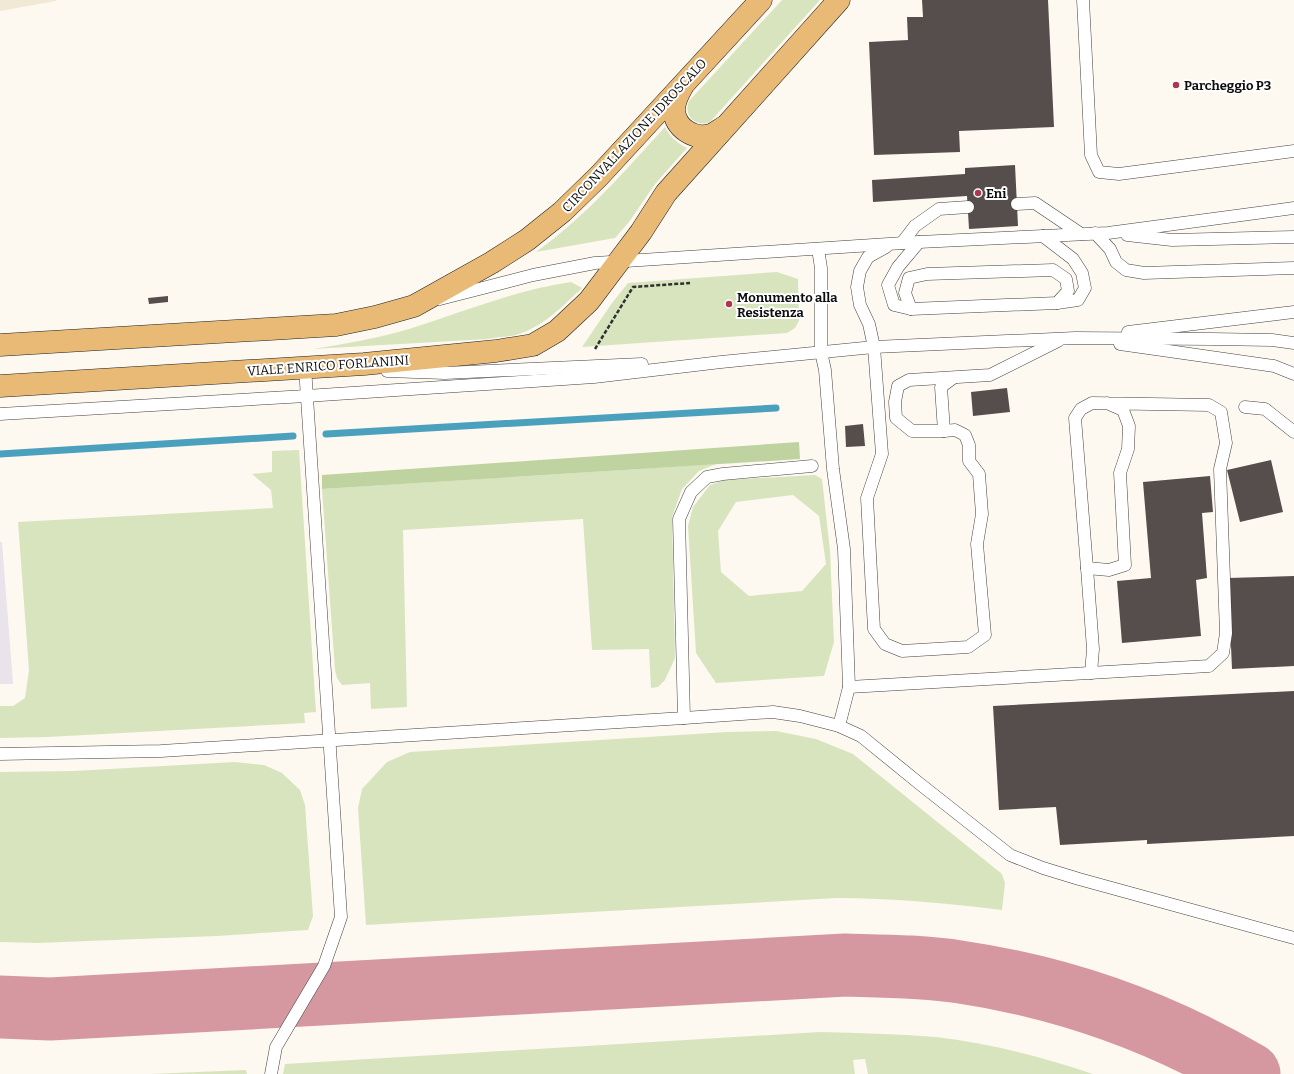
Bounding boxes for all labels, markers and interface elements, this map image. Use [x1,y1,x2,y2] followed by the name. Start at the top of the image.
[559,55,710,215] street label: CIRCONVALLAZIONE IDROSCALO
[1184,78,1271,93] place label: Parcheggio P3
[1171,80,1181,90] marker: Parcheggio P3
[986,186,1006,201] place label: Eni
[973,188,983,198] marker: Eni
[737,290,838,320] place label: Monumento alla Resistenza
[724,299,734,309] marker: Monumento alla Resistenza
[247,352,409,379] street label: VIALE ENRICO FORLANINI

